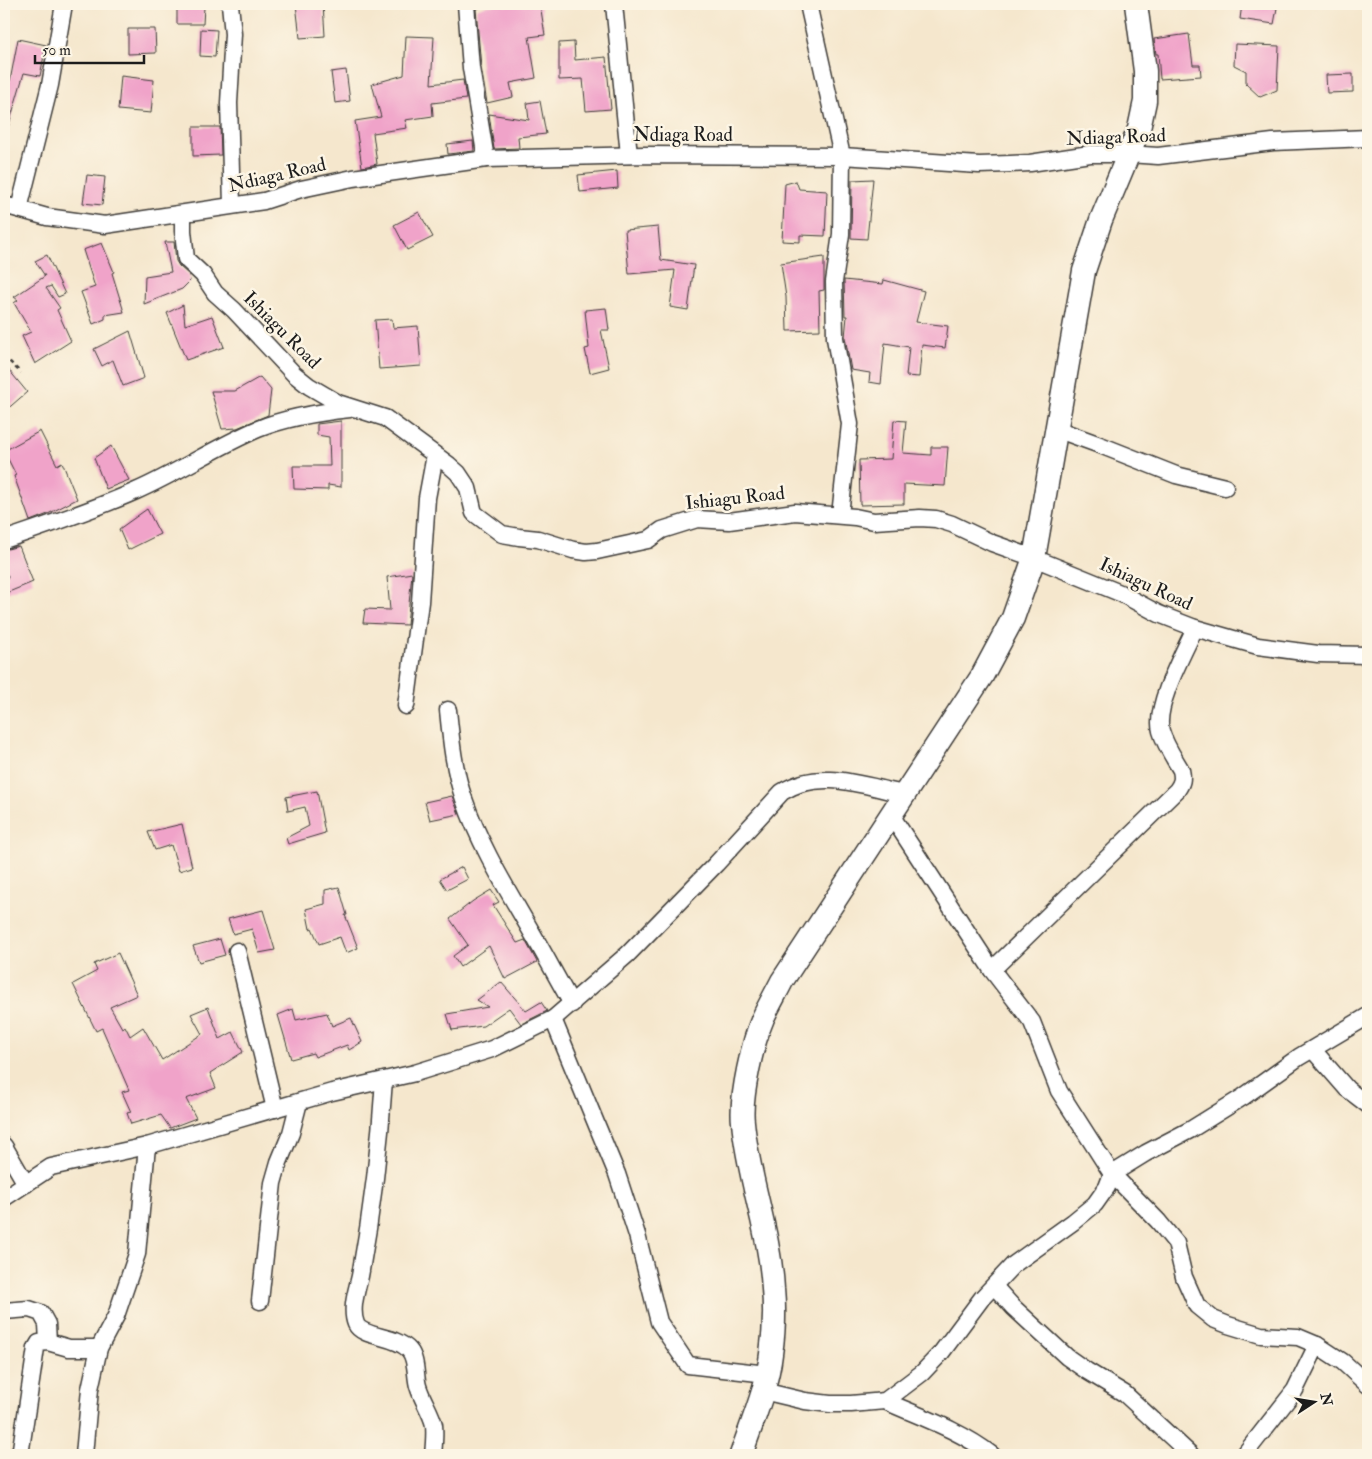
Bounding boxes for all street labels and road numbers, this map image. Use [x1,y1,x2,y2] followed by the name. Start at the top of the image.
[633,123,733,147] street label: Ndiaga Road
[1066,123,1167,151] street label: Ndiaga Road
[226,152,329,198] street label: Ndiaga Road
[238,286,326,374] street label: Ishiagu Road
[684,481,787,515] street label: Ishiagu Road
[1096,552,1197,616] street label: Ishiagu Road

